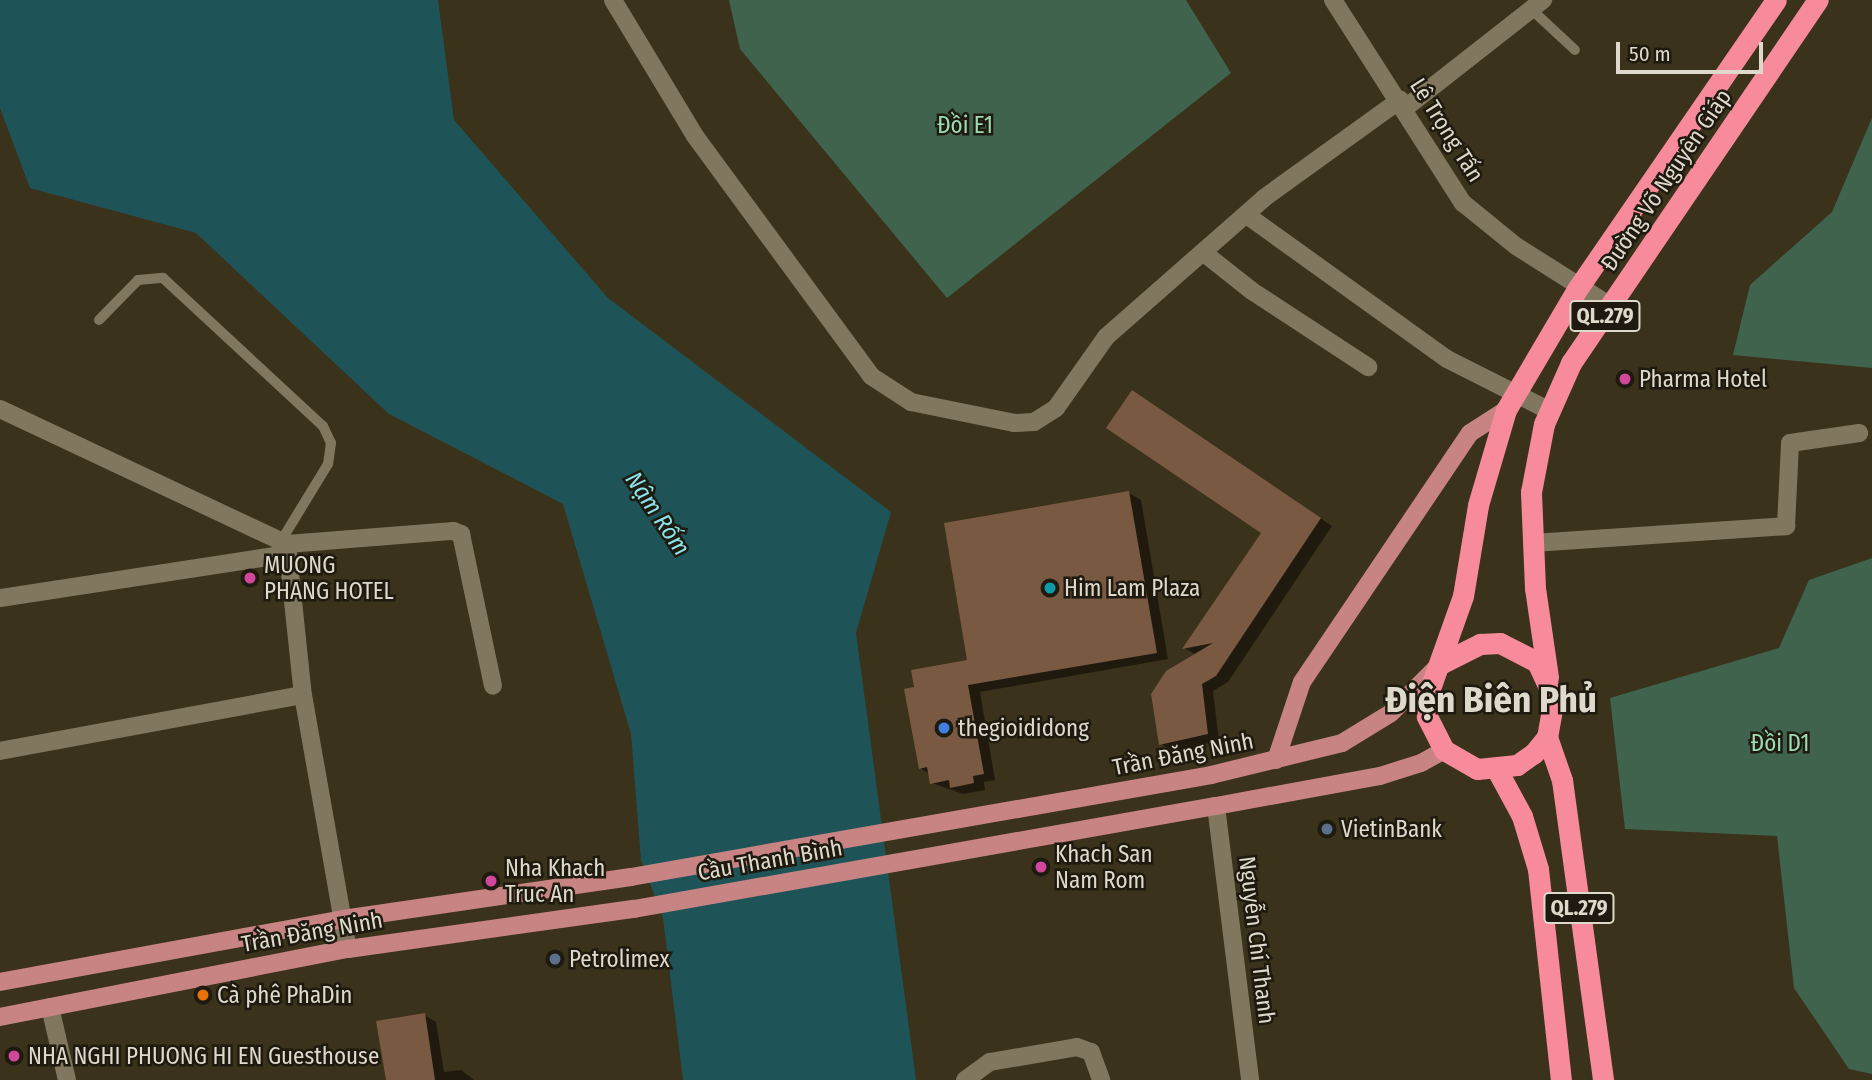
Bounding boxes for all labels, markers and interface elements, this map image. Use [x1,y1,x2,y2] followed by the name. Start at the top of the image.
[1620,28,1767,72] scale bar
[1629,41,1671,67] text: 50 m
[1404,73,1490,187] street label: Lê Trọng Tấn
[1595,84,1737,276] street label: Đường Võ Nguyên Giáp
[937,111,993,139] park label: Đồi E1
[1568,298,1642,334] road number: QL.279
[1639,365,1767,393] place label: Pharma Hotel
[1617,371,1633,387] marker: Pharma Hotel
[619,467,695,561] water label: Nậm Rốm
[264,551,394,605] place label: MUONG PHANG HOTEL
[242,570,258,586] marker: MUONG PHANG HOTEL
[1064,574,1200,602] place label: Him Lam Plaza
[1042,580,1058,596] marker: Him Lam Plaza
[1385,678,1597,722] district label: Điện Biên Phủ
[958,714,1089,742] place label: thegioididong
[936,720,952,736] marker: thegioididong
[1110,727,1256,781] street label: Trần Đăng Ninh
[1751,729,1809,757] park label: Đồi D1
[1341,815,1442,843] place label: VietinBank
[1319,821,1335,837] marker: VietinBank
[695,834,845,886] street label: Cầu Thanh Bình
[1055,840,1153,894] place label: Khach San Nam Rom
[505,854,605,908] place label: Nha Khach Truc An
[1233,855,1281,1025] street label: Nguyễn Chí Thanh
[1033,859,1049,875] marker: Khach San Nam Rom
[483,873,499,889] marker: Nha Khach Truc An
[1542,890,1616,926] road number: QL.279
[239,906,385,958] street label: Trần Đăng Ninh
[569,945,669,973] place label: Petrolimex
[547,951,563,967] marker: Petrolimex
[217,981,352,1009] place label: Cà phê PhaDin
[195,987,211,1003] marker: Cà phê PhaDin
[28,1042,379,1070] place label: NHA NGHI PHUONG HI EN Guesthouse
[6,1048,22,1064] marker: NHA NGHI PHUONG HI EN Guesthouse

